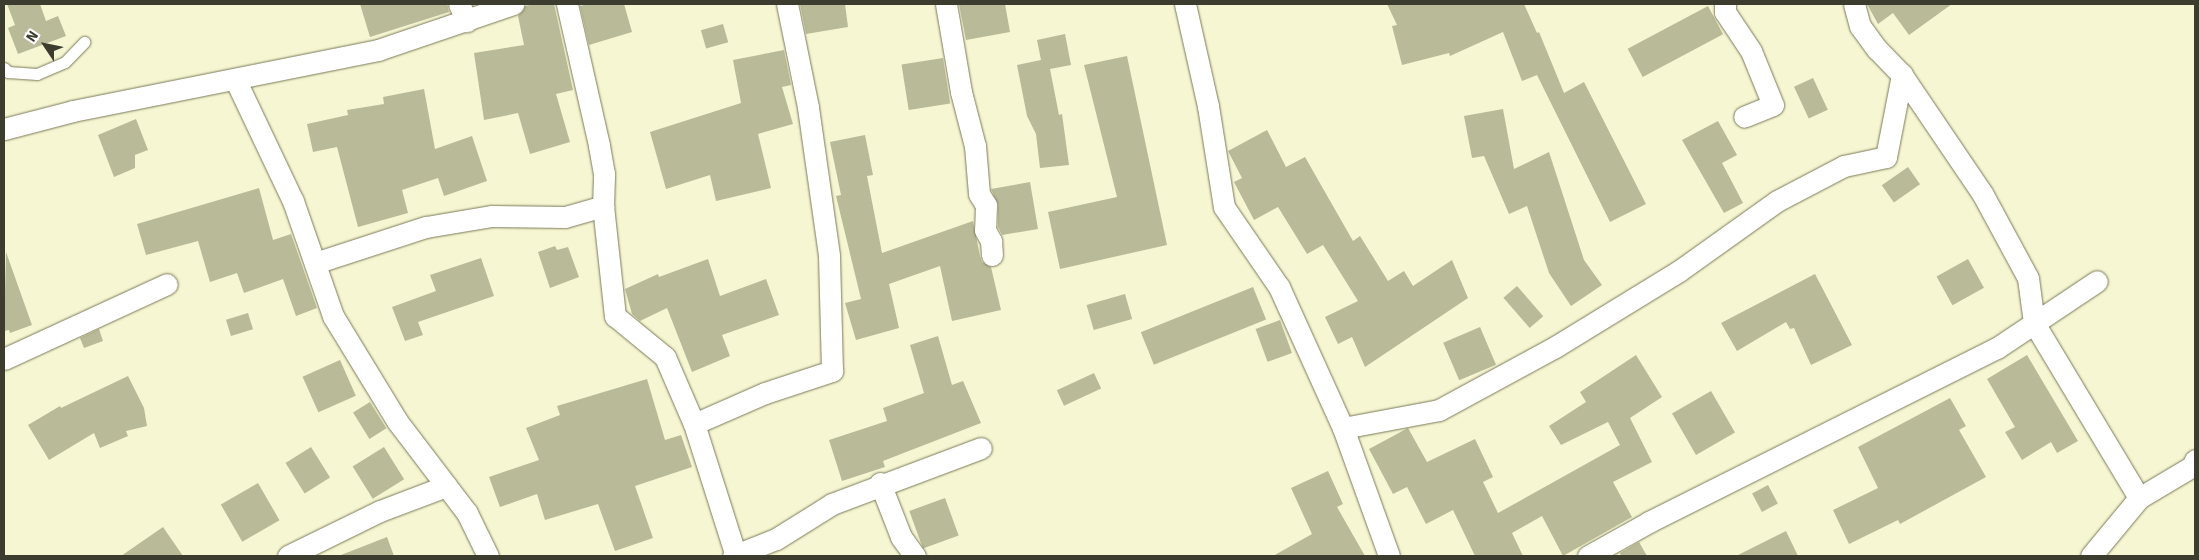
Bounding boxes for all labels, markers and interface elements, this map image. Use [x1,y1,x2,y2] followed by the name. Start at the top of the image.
[20,20,70,70] north arrow
[22,28,42,45] text: N

